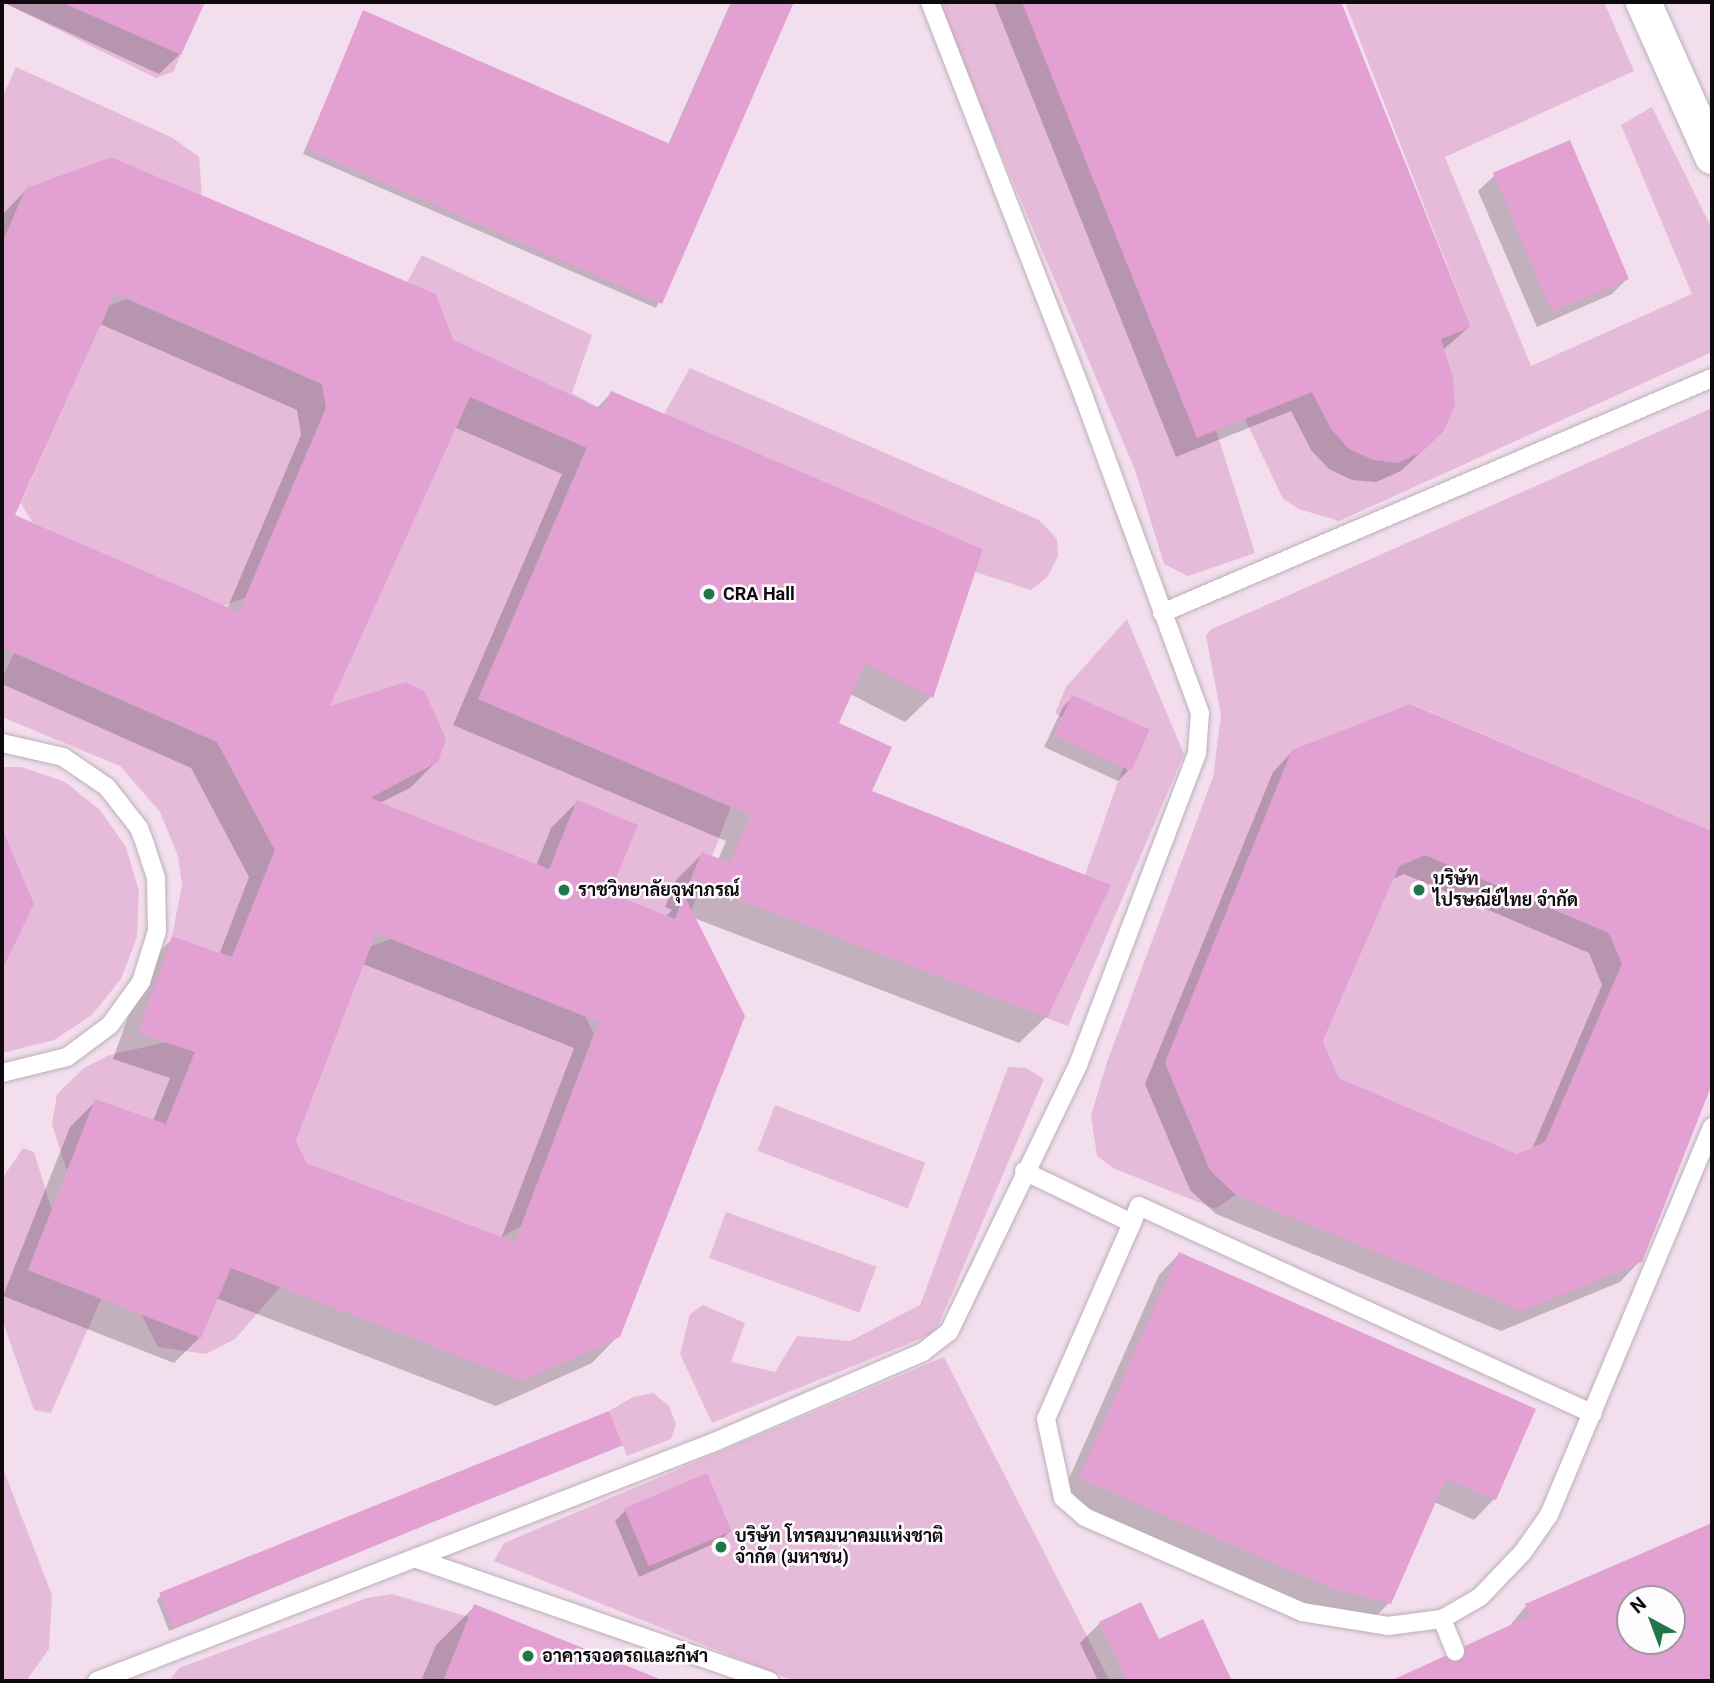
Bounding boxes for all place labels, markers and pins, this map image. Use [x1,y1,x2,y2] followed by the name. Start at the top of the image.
[723,583,795,605] place label: CRA Hall
[701,586,717,602] marker: CRA Hall
[1433,869,1578,912] place label: บริษัท ไปรษณีย์ไทย จำกัด
[578,879,740,901] place label: ราชวิทยาลัยจุฬาภรณ์
[556,882,572,898] marker: ราชวิทยาลัยจุฬาภรณ์
[1411,882,1427,898] marker: บริษัท ไปรษณีย์ไทย จำกัด
[735,1526,943,1568] place label: บริษัท โทรคมนาคมแห่งชาติ จำกัด (มหาชน)
[713,1539,729,1555] marker: บริษัท โทรคมนาคมแห่งชาติ จำกัด (มหาชน)
[542,1645,708,1667] place label: อาคารจอดรถและกีฬา
[520,1648,536,1664] marker: อาคารจอดรถและกีฬา

